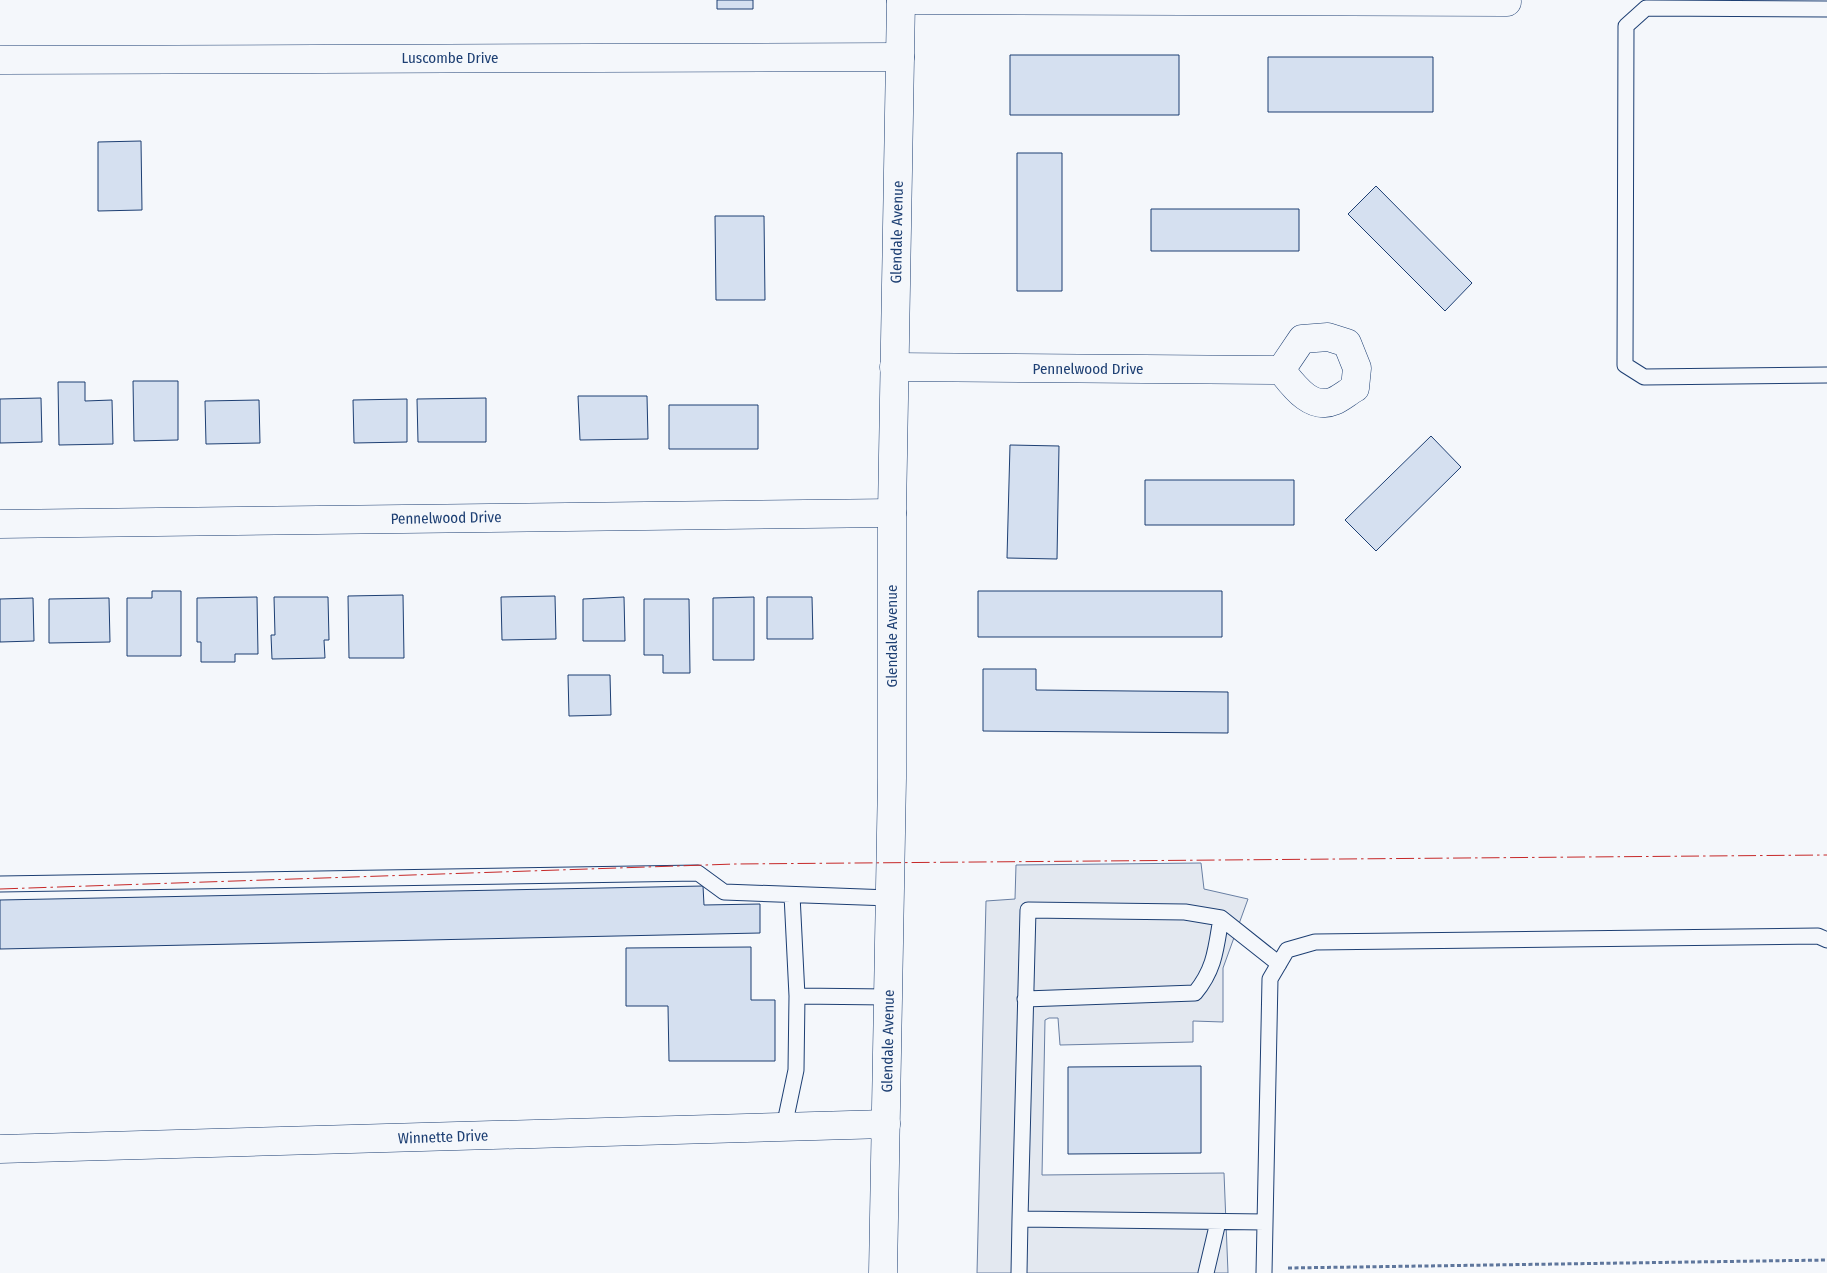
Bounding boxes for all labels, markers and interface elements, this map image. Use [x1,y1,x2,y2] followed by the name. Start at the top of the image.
[402,49,498,67] street label: Luscombe Drive
[887,180,907,284] street label: Glendale Avenue
[1033,360,1143,378] street label: Pennelwood Drive
[390,508,502,528] street label: Pennelwood Drive
[883,585,901,687] street label: Glendale Avenue
[878,989,898,1093] street label: Glendale Avenue
[397,1126,489,1148] street label: Winnette Drive

